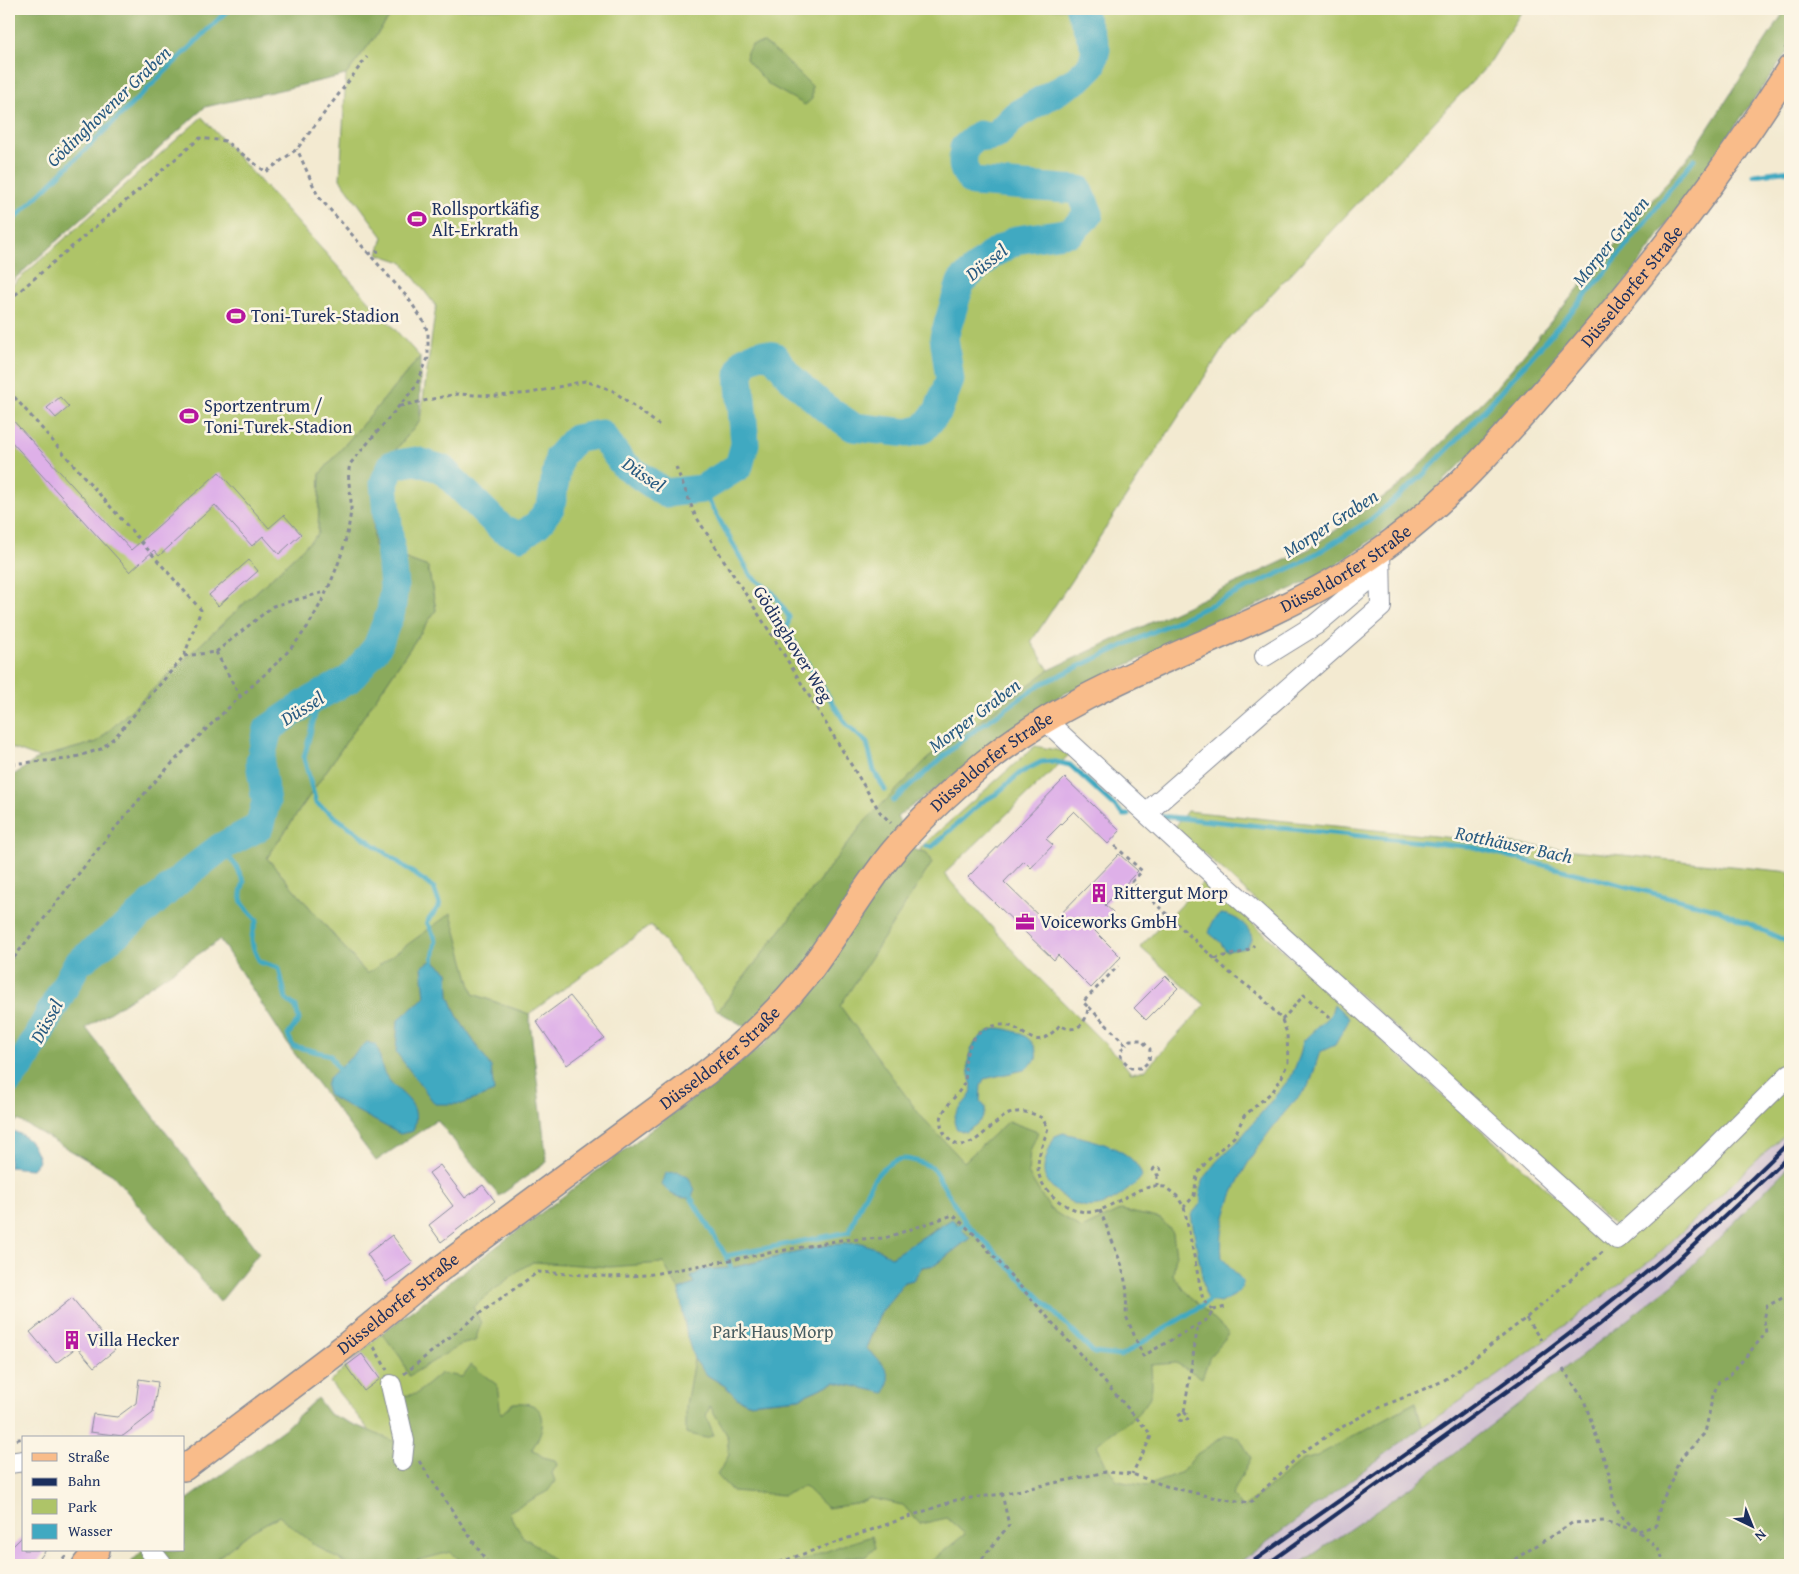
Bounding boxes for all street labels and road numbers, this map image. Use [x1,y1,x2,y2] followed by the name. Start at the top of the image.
[1574,219,1689,353] street label: Düsseldorfer Straße
[1275,518,1417,619] street label: Düsseldorfer Straße
[747,580,840,707] street label: Gödinghover Weg
[923,705,1058,818] street label: Düsseldorfer Straße
[653,1000,786,1116] street label: Düsseldorfer Straße
[331,1245,464,1361] street label: Düsseldorfer Straße

